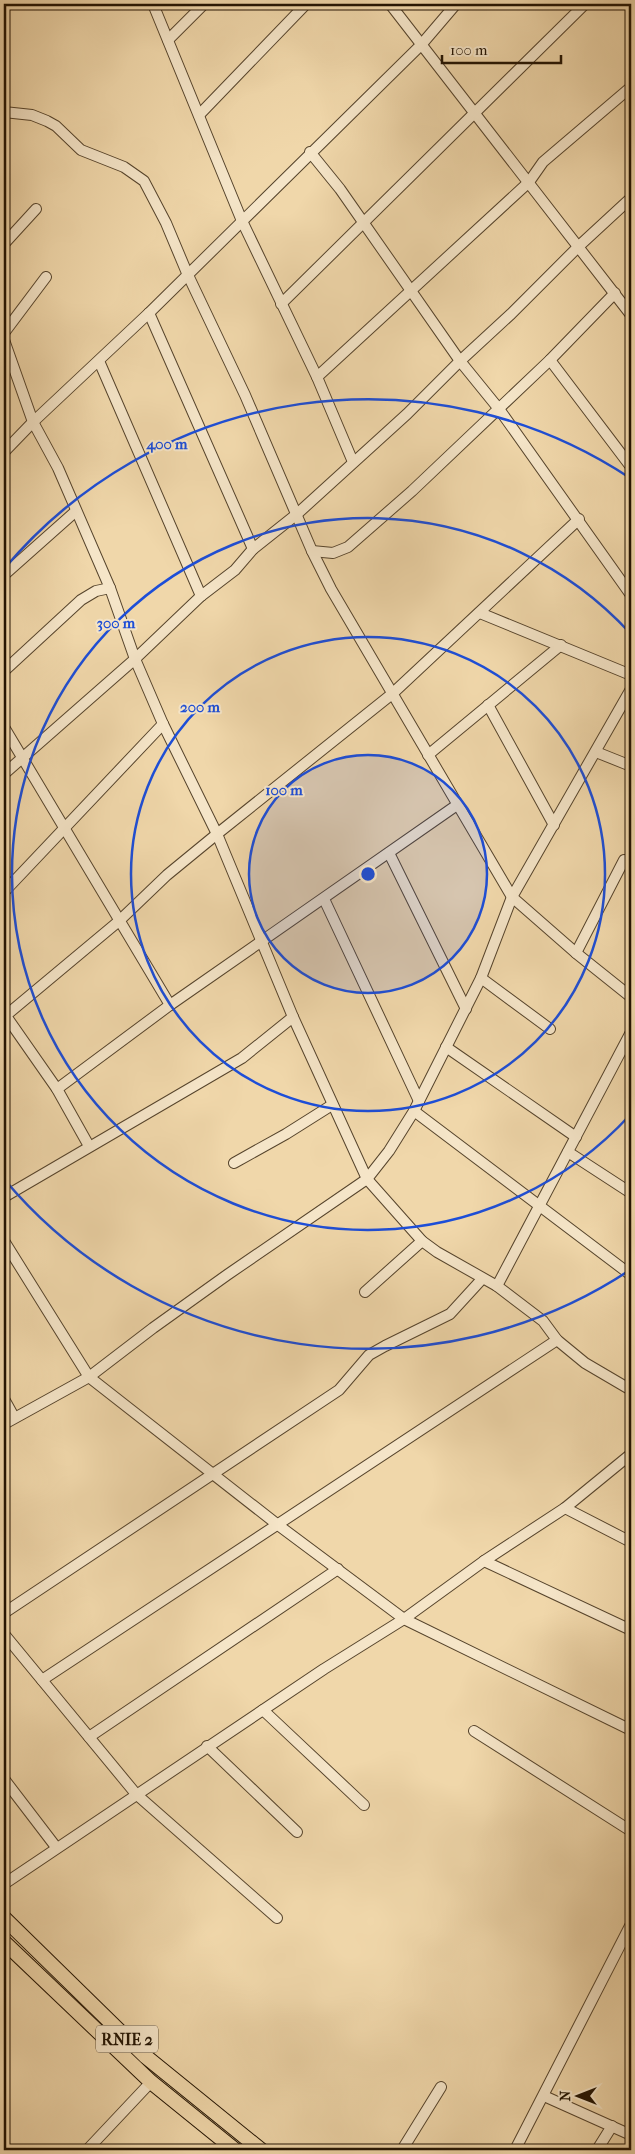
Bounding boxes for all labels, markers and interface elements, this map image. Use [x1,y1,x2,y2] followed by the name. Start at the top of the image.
[442,32,561,64] scale bar
[450,41,488,59] text: 100 m
[145,435,188,453] text: 400 m
[97,614,136,632] text: 300 m
[180,698,220,716] text: 200 m
[265,781,303,799] text: 100 m
[359,865,377,883] centre of rings
[96,2026,158,2052] road number: RNIE 2
[552,2072,602,2122] north arrow
[557,2090,574,2101] text: N

